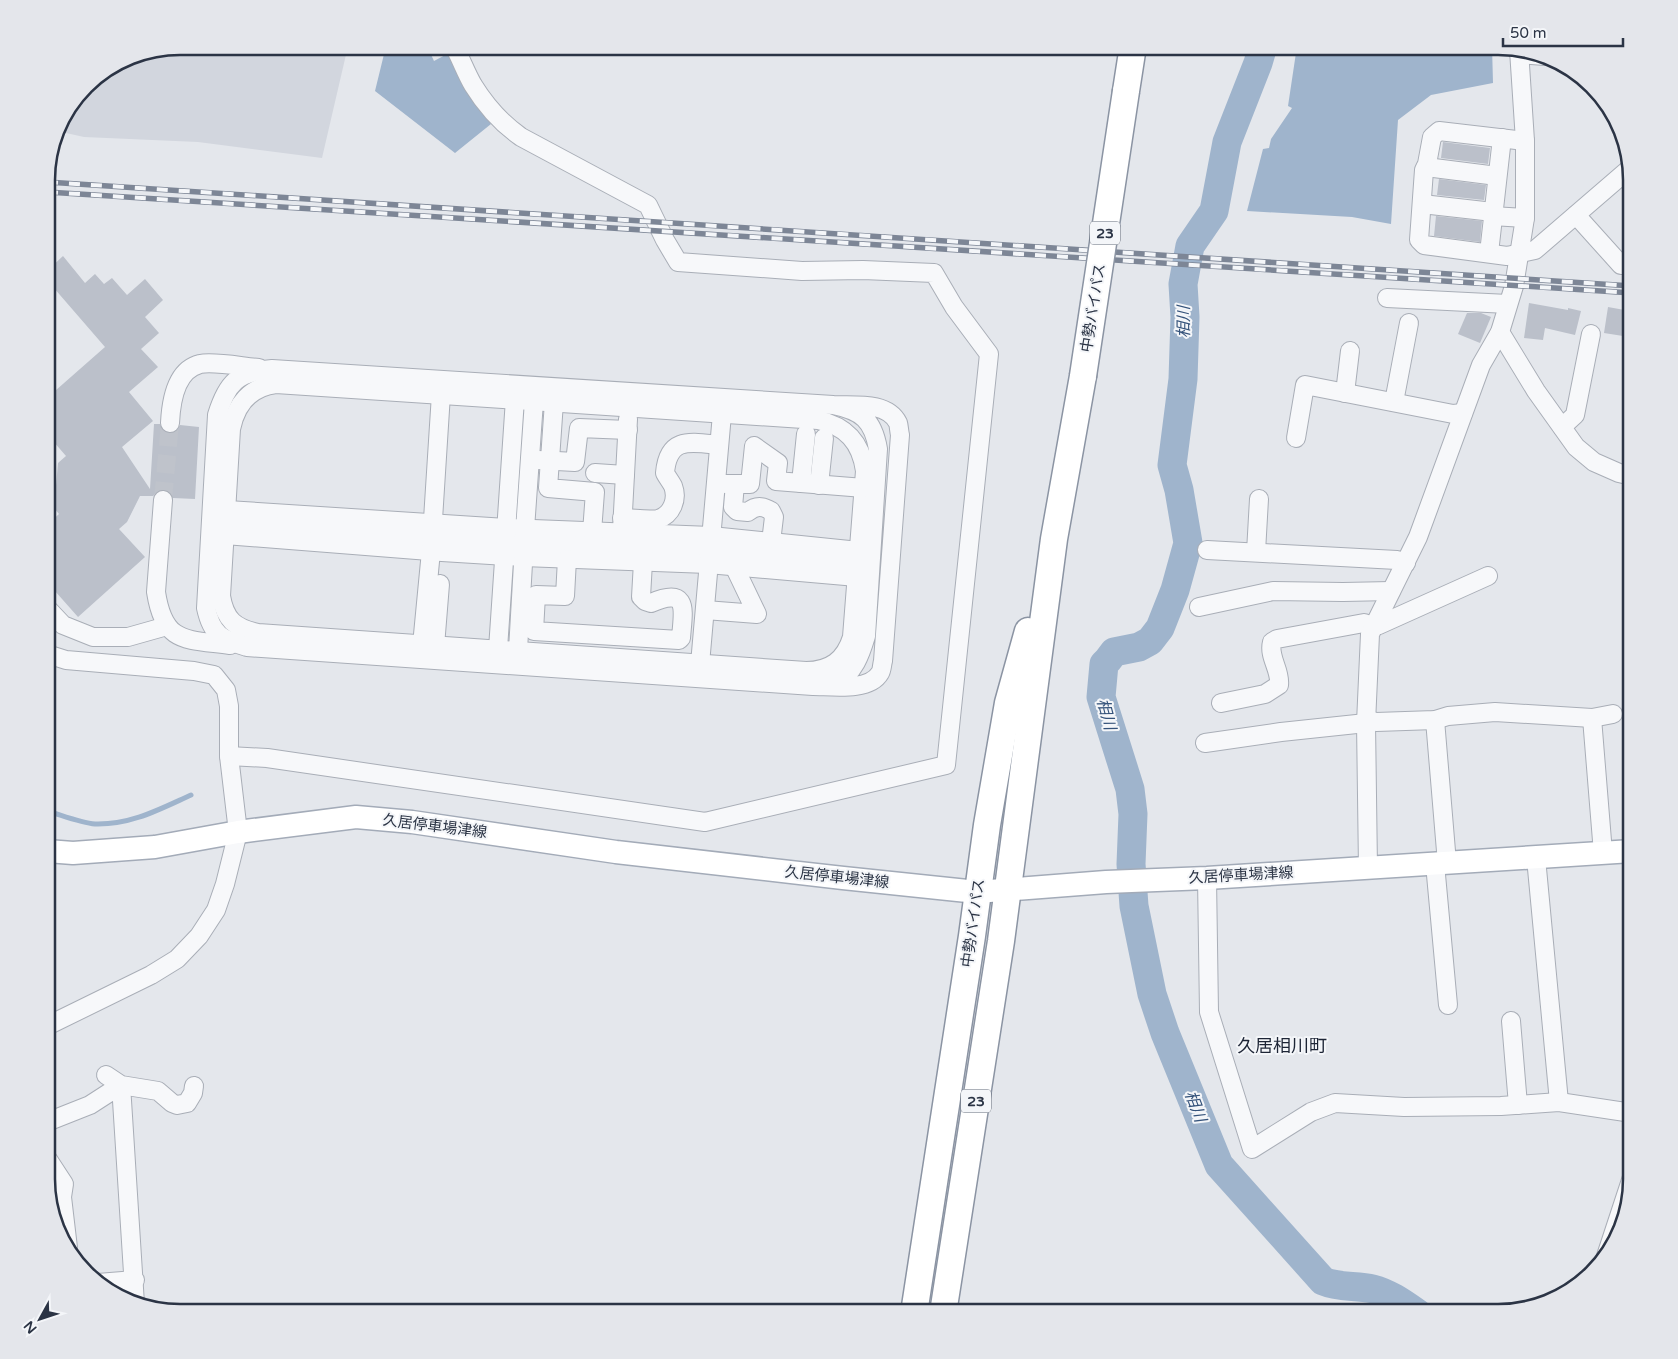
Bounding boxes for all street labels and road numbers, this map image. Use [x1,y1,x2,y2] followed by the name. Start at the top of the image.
[1090,222,1120,244] road number: 23
[1077,262,1109,354] street label: 中勢バイパス
[382,811,488,841] street label: 久居停車場津線
[784,863,890,891] street label: 久居停車場津線
[1188,863,1294,887] street label: 久居停車場津線
[958,877,988,969] street label: 中勢バイパス
[961,1090,991,1112] road number: 23

